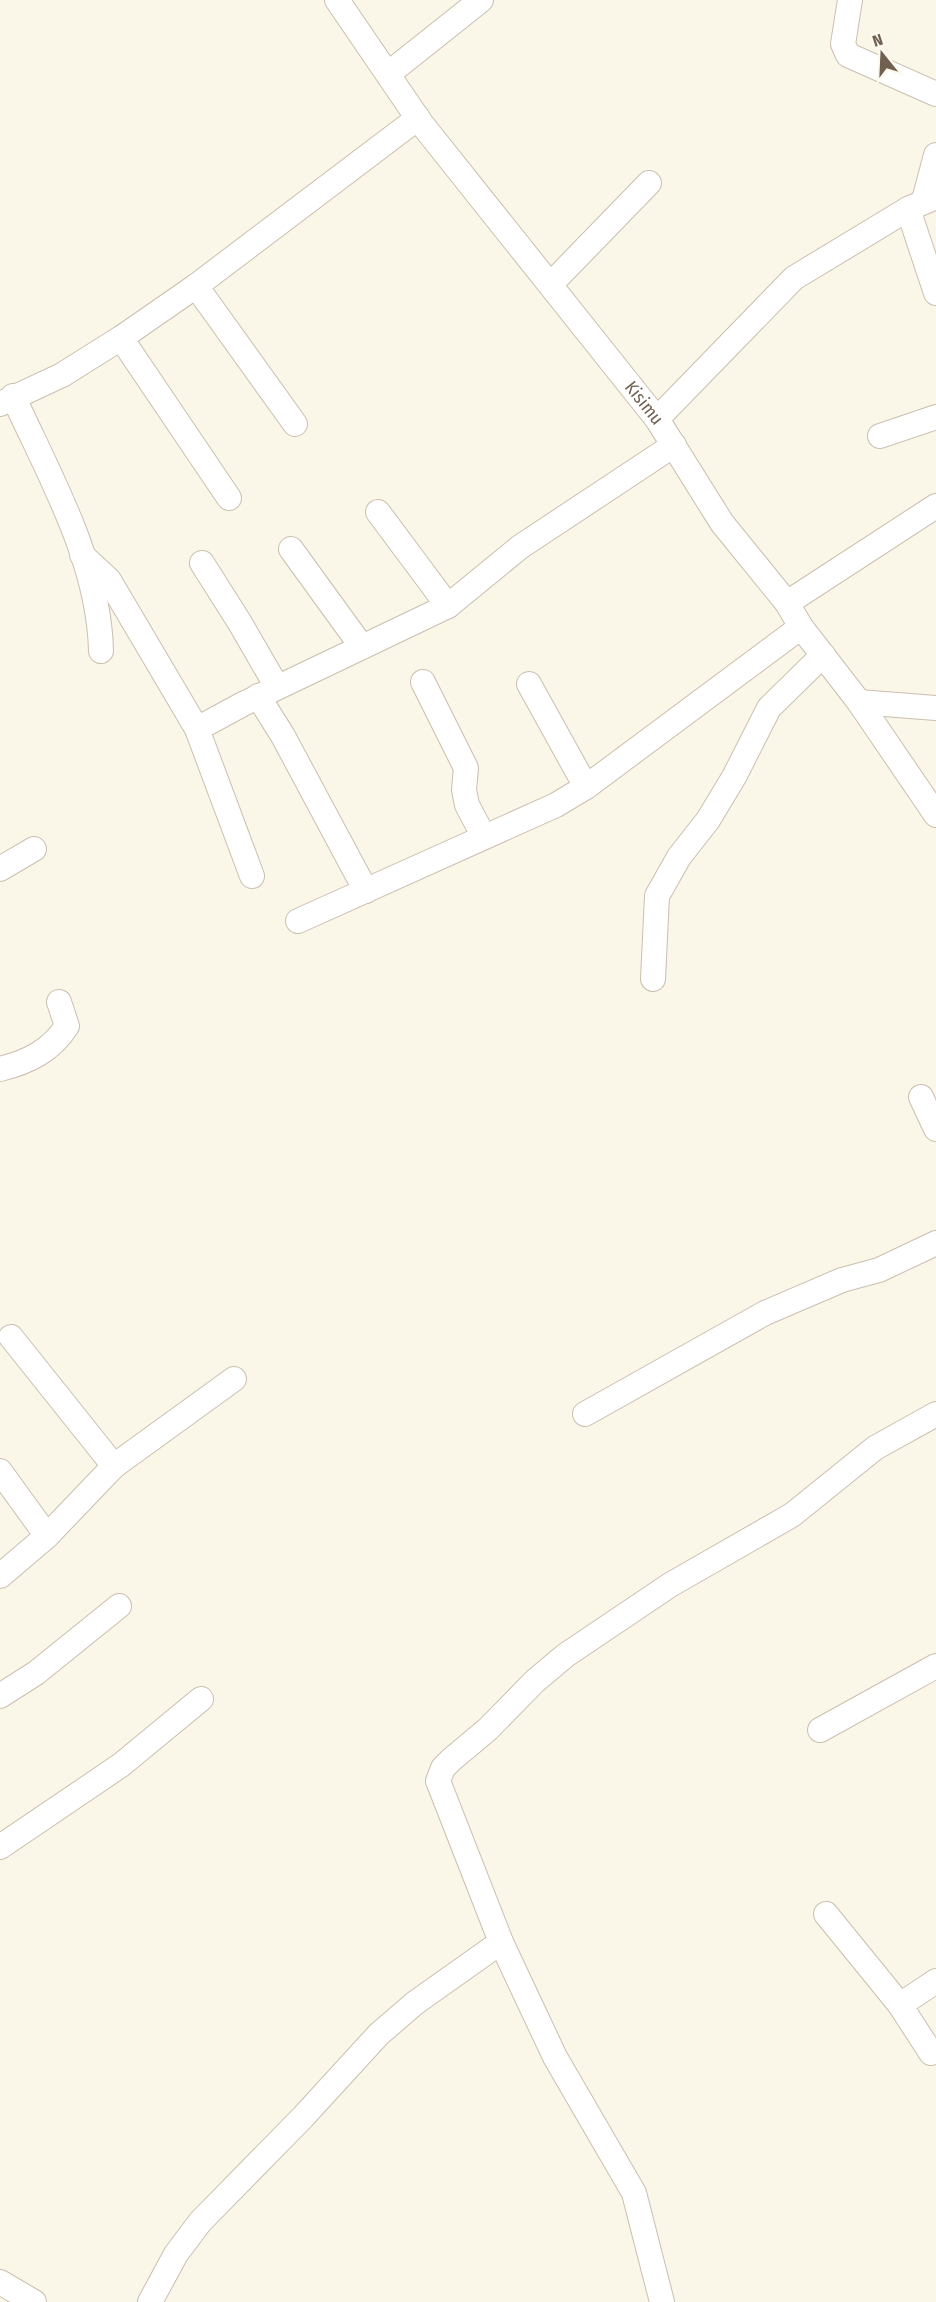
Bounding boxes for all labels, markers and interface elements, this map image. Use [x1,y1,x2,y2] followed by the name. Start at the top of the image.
[852,24,912,84] north arrow
[870,30,885,51] text: N
[620,377,668,429] street label: Kisimu

